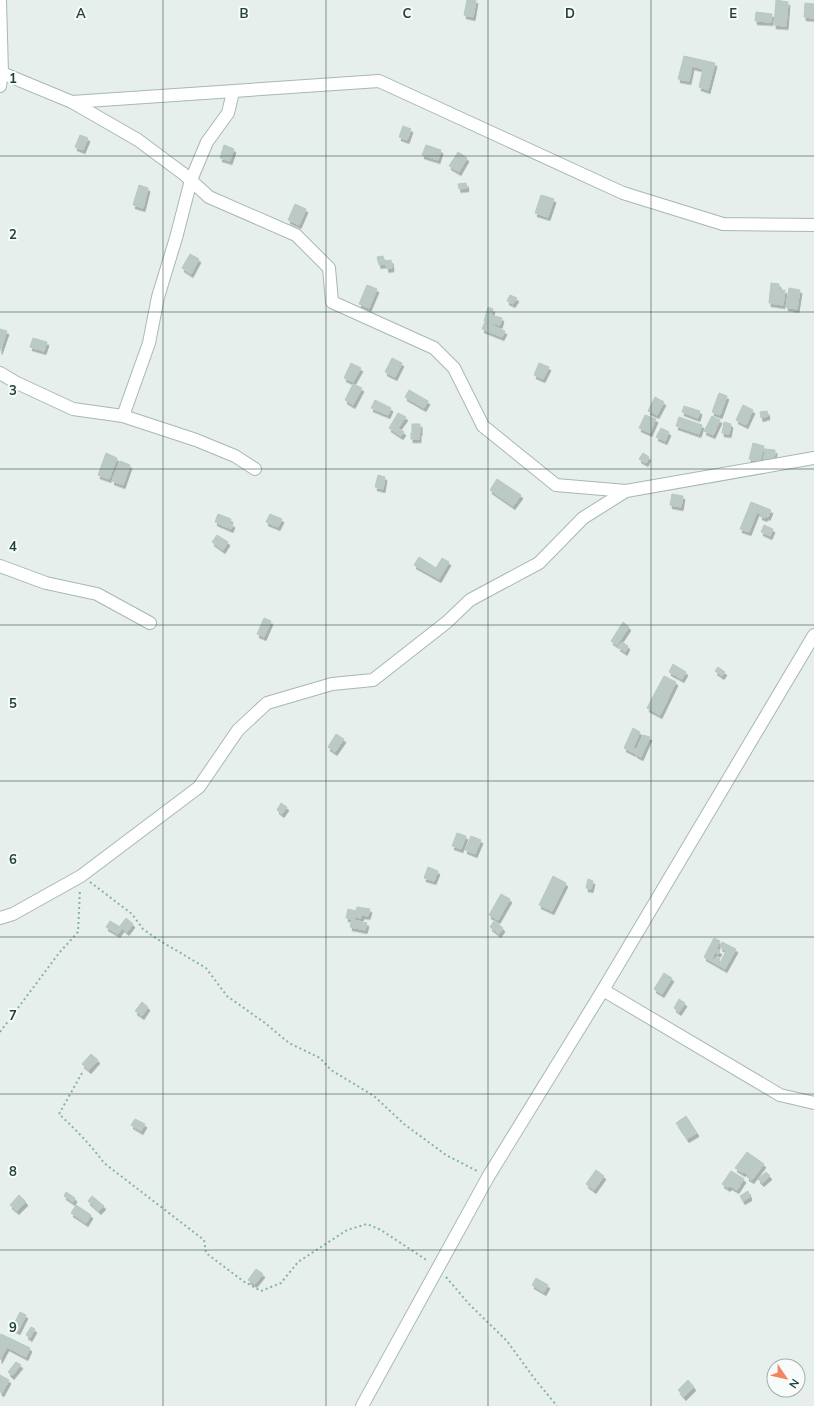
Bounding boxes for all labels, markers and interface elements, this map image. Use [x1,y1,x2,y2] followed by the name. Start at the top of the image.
[76,5,86,21] text: A
[240,5,249,21] text: B
[403,5,412,21] text: C
[565,5,575,21] text: D
[729,5,737,21] text: E
[9,70,17,86] text: 1
[9,226,17,242] text: 2
[9,382,17,398] text: 3
[9,538,17,554] text: 4
[9,695,17,711] text: 5
[9,851,17,867] text: 6
[9,1007,17,1023] text: 7
[9,1163,17,1179] text: 8
[9,1319,17,1335] text: 9
[766,1358,806,1398] north arrow
[786,1376,802,1391] text: N

